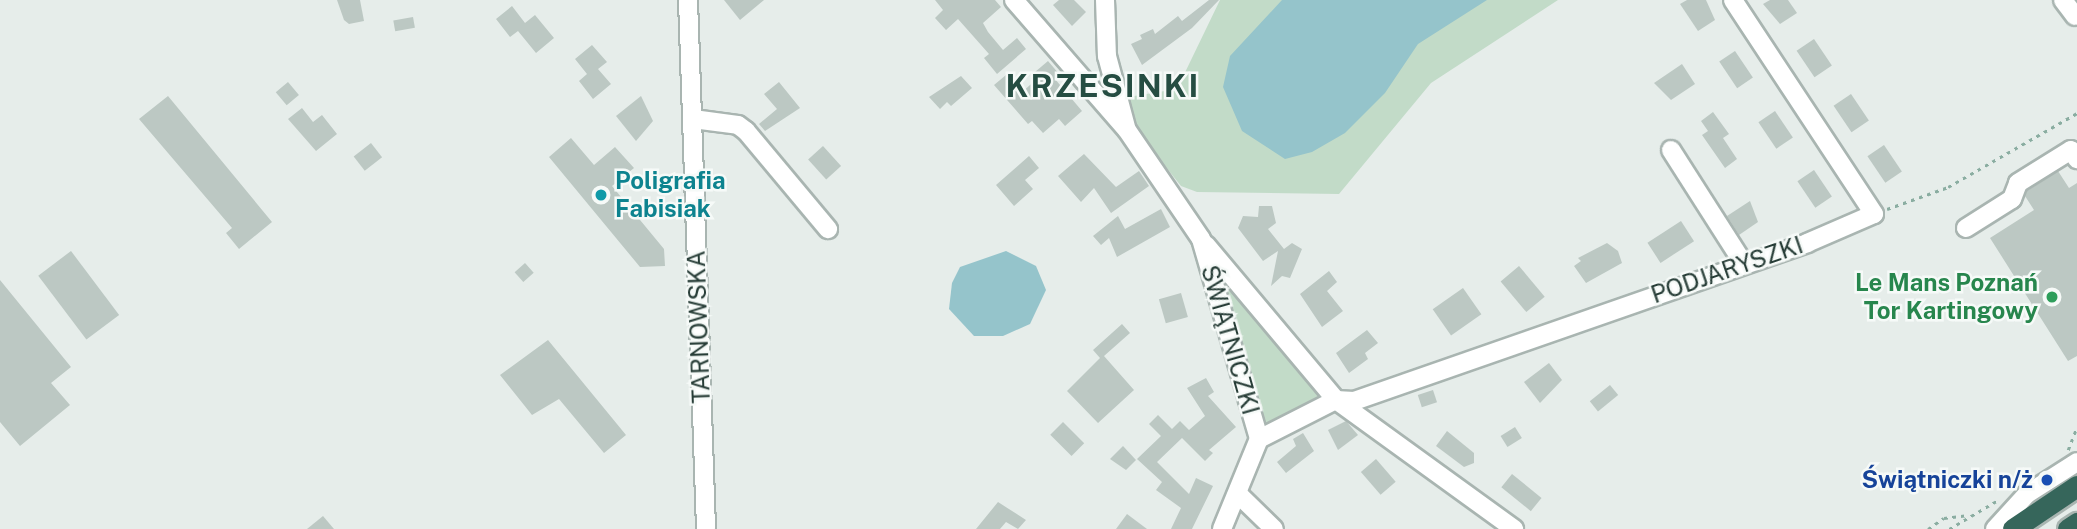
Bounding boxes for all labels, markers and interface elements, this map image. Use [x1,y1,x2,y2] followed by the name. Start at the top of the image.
[1007,67,1199,105] district label: KRZESINKI
[615,167,726,223] place label: Poligrafia Fabisiak
[593,187,609,203] marker: Poligrafia Fabisiak
[1647,231,1807,309] street label: PODJARYSZKI
[682,250,716,404] street label: TARNOWSKA
[1195,262,1265,418] street label: ŚWIĄTNICZKI
[1855,269,2038,325] place label: Le Mans Poznań Tor Kartingowy
[2044,289,2060,305] marker: Le Mans Poznań Tor Kartingowy
[1861,466,2033,494] place label: Świątniczki n/ż
[2039,472,2055,488] marker: Świątniczki n/ż

